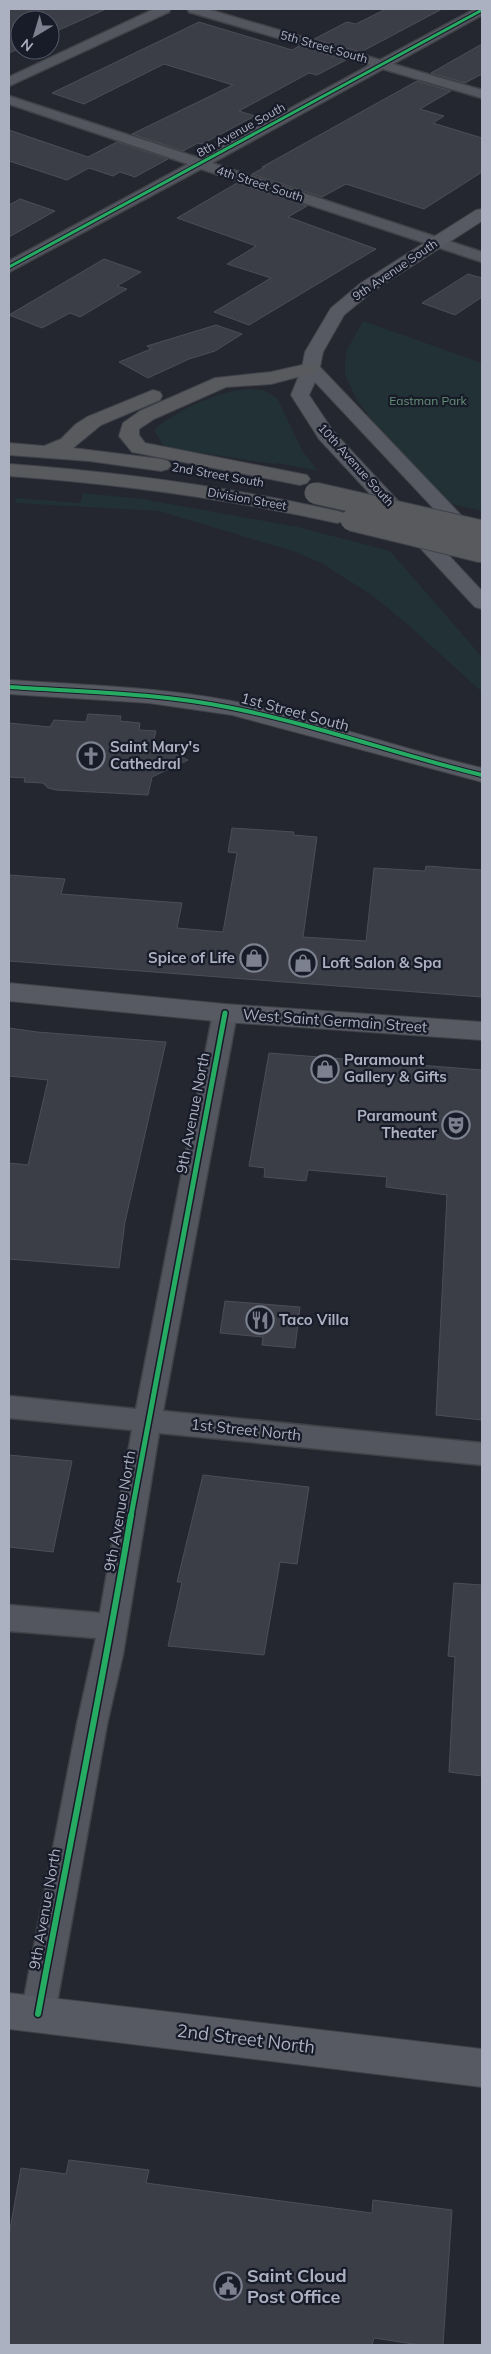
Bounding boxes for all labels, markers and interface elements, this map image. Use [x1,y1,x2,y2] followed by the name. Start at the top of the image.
[10,10,60,60] north arrow
[279,27,370,66] street label: 5th Street South
[17,35,37,56] text: N
[194,99,288,160] street label: 8th Avenue South
[215,162,305,205] street label: 4th Street South
[349,236,440,303] street label: 9th Avenue South
[389,393,468,408] park label: Eastman Park
[315,420,397,509] street label: 10th Avenue South
[171,459,265,490] street label: 2nd Street South
[206,484,288,513] street label: Division Street
[239,688,351,735] street label: 1st Street South
[110,737,200,773] place label: Saint Mary's Cathedral
[76,741,106,771] church icon: Saint Mary's Cathedral
[239,943,269,973] shop icon: Spice of Life
[148,948,235,967] place label: Spice of Life
[288,948,318,978] shop icon: Loft Salon & Spa
[322,953,442,972] place label: Loft Salon & Spa
[242,1005,428,1036] street label: West Saint Germain Street
[344,1050,447,1086] place label: Paramount Gallery & Gifts
[171,1051,214,1175] street label: 9th Avenue North
[310,1054,340,1084] shop icon: Paramount Gallery & Gifts
[357,1106,437,1142] place label: Paramount Theater
[441,1110,471,1140] theatre icon: Paramount Theater
[245,1305,275,1335] restaurant icon: Taco Villa
[279,1310,349,1329] place label: Taco Villa
[190,1414,302,1445] street label: 1st Street North
[99,1449,140,1573] street label: 9th Avenue North
[24,1847,65,1971] street label: 9th Avenue North
[176,2019,316,2058] street label: 2nd Street North
[247,2264,347,2308] place label: Saint Cloud Post Office
[213,2271,243,2301] public building icon: Saint Cloud Post Office

